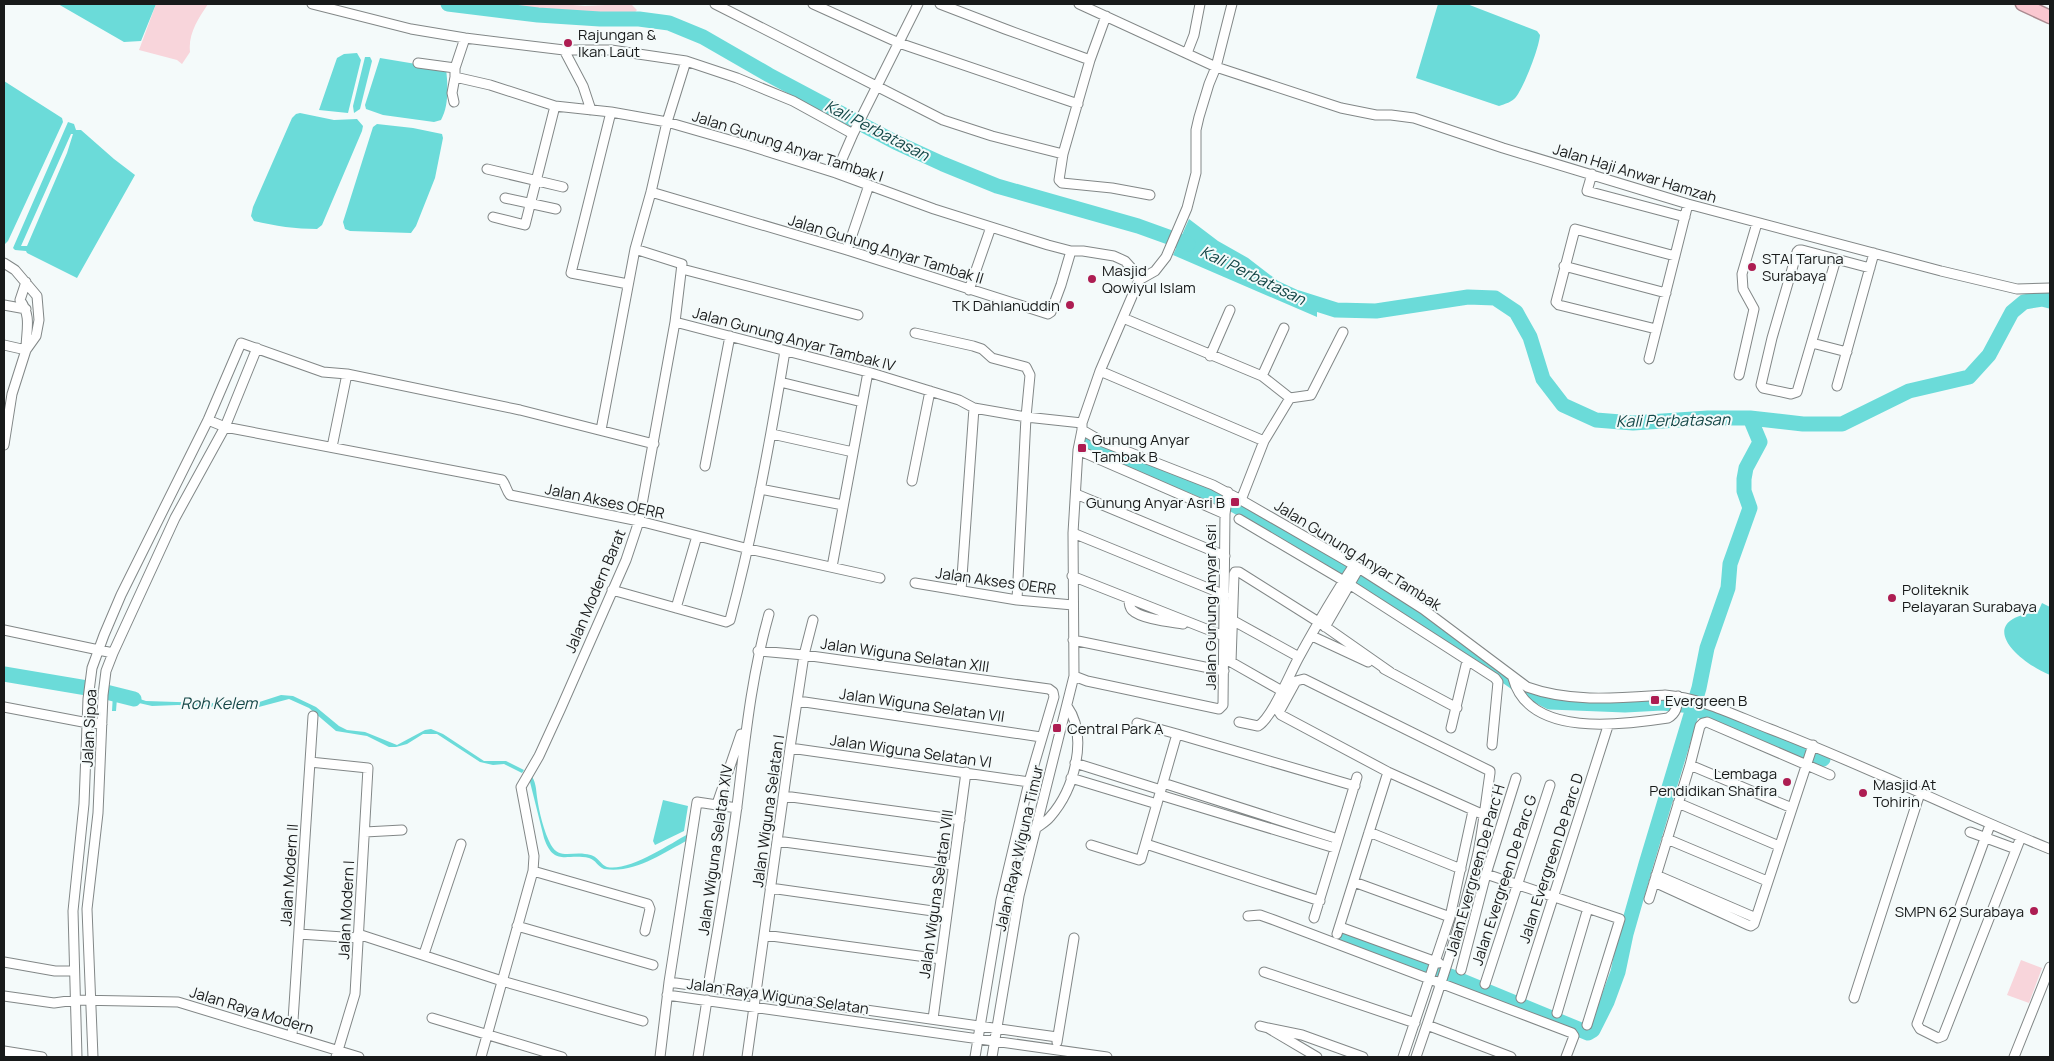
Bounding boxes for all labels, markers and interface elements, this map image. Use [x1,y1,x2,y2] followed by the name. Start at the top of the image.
[578,24,656,62] place label: Rajungan & Ikan Laut
[562,37,574,49] marker: Rajungan & Ikan Laut
[821,94,933,166] water label: Kali Perbatasan
[690,105,886,187] street label: Jalan Gunung Anyar Tambak I
[1551,138,1720,208] street label: Jalan Haji Anwar Hamzah
[786,209,986,289] street label: Jalan Gunung Anyar Tambak II
[1197,240,1310,310] water label: Kali Perbatasan
[1762,248,1844,286] place label: STAI Taruna Surabaya
[1102,260,1196,298] place label: Masjid Qowiyul Islam
[1746,261,1758,273] marker: STAI Taruna Surabaya
[1086,273,1098,285] marker: Masjid Qowiyul Islam
[952,295,1060,316] place label: TK Dahlanuddin
[1064,299,1076,311] marker: TK Dahlanuddin
[690,302,898,376] street label: Jalan Gunung Anyar Tambak IV
[1616,408,1731,432] water label: Kali Perbatasan
[1092,429,1190,467] place label: Gunung Anyar Tambak B
[1076,442,1088,454] marker: Gunung Anyar Tambak B
[543,478,667,524] street label: Jalan Akses OERR
[1086,492,1225,513] place label: Gunung Anyar Asri B
[1271,495,1446,615] street label: Jalan Gunung Anyar Tambak
[1229,496,1241,508] marker: Gunung Anyar Asri B
[1200,524,1221,690] street label: Jalan Gunung Anyar Asri
[559,526,631,656] street label: Jalan Modern Barat
[934,562,1058,600] street label: Jalan Akses OERR
[1902,579,2037,617] place label: Politeknik Pelayaran Surabaya
[1886,592,1898,604] marker: Politeknik Pelayaran Surabaya
[819,633,991,677] street label: Jalan Wiguna Selatan XIII
[838,683,1006,727] street label: Jalan Wiguna Selatan VII
[76,689,102,767] street label: Jalan Sipoa
[1665,690,1747,711] place label: Evergreen B
[181,692,259,714] water label: Roh Kelem
[1649,694,1661,706] marker: Evergreen B
[1067,718,1164,739] place label: Central Park A
[1051,722,1063,734] marker: Central Park A
[829,729,993,773] street label: Jalan Wiguna Selatan VI
[747,733,789,889] street label: Jalan Wiguna Selatan I
[990,762,1048,933] street label: Jalan Raya Wiguna Timur
[693,763,737,937] street label: Jalan Wiguna Selatan XIV
[1649,763,1777,801] place label: Lembaga Pendidikan Shafira
[1514,770,1588,946] street label: Jalan Evergreen De Parc D
[1873,774,1936,812] place label: Masjid At Tohirin
[1781,776,1793,788] marker: Lembaga Pendidikan Shafira
[1440,782,1510,958] street label: Jalan Evergreen De Parc H
[1857,787,1869,799] marker: Masjid At Tohirin
[1466,792,1542,968] street label: Jalan Evergreen De Parc G
[914,808,958,980] street label: Jalan Wiguna Selatan VIII
[275,823,303,927] street label: Jalan Modern II
[333,860,359,960] street label: Jalan Modern I
[1895,901,2024,922] place label: SMPN 62 Surabaya
[2028,905,2040,917] marker: SMPN 62 Surabaya
[686,973,870,1019] street label: Jalan Raya Wiguna Selatan
[187,981,317,1039] street label: Jalan Raya Modern

